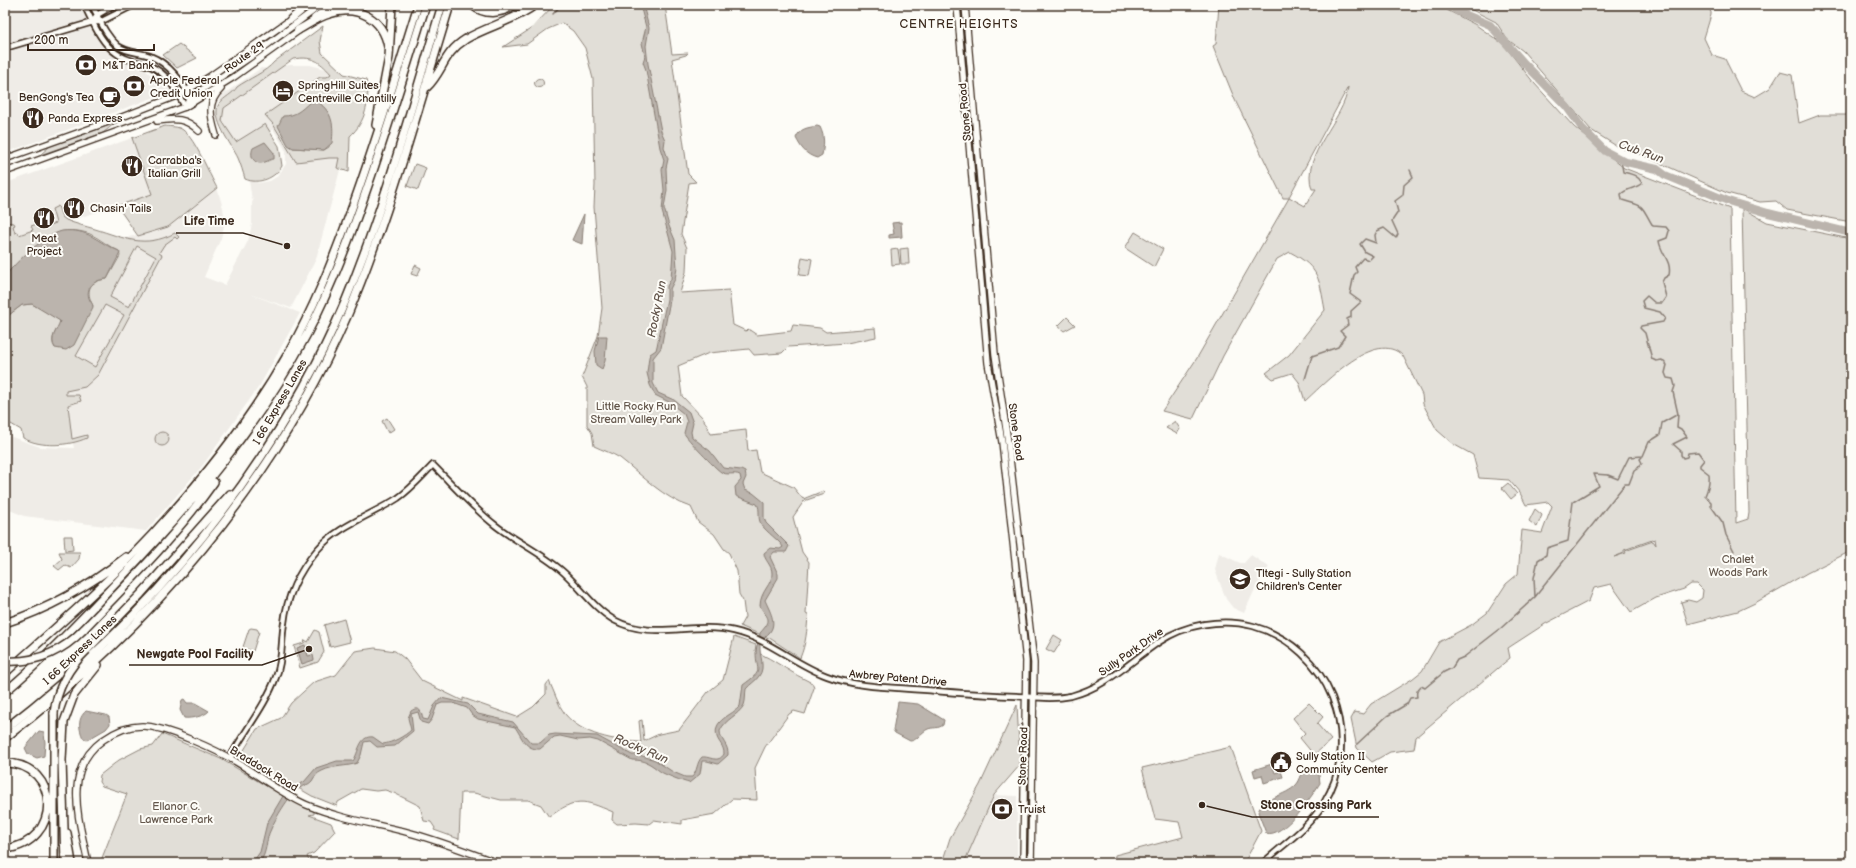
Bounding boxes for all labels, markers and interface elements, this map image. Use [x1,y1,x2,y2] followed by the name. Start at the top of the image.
[899,17,1019,32] district label: CENTRE HEIGHTS
[28,26,154,52] scale bar
[34,33,68,48] text: 200 m
[222,39,266,75] street label: Route 29
[73,52,99,78] bank icon: M&T Bank
[102,59,154,72] place label: M&T Bank
[121,73,147,99] bank icon: Apple Federal Credit Union
[150,74,219,100] place label: Apple Federal Credit Union
[270,78,296,104] hotel icon: SpringHill Suites Centreville Chantilly
[298,79,397,105] place label: SpringHill Suites Centreville Chantilly
[956,82,974,142] street label: Stone Road
[97,84,123,110] cafe icon: BenGong's Tea
[19,91,94,104] place label: BenGong's Tea
[20,105,46,131] restaurant icon: Panda Express
[48,112,123,125] place label: Panda Express
[1616,137,1666,167] water label: Cub Run
[119,153,145,179] restaurant icon: Carrabba's Italian Grill
[148,154,202,180] place label: Carrabba's Italian Grill
[61,195,87,221] restaurant icon: Chasin' Tails
[90,202,152,215] place label: Chasin' Tails
[31,205,57,231] restaurant icon: Meat Project
[176,209,243,233] callout: Life Time
[184,214,234,229] text: Life Time
[26,232,62,258] place label: Meat Project
[644,279,670,339] water label: Rocky Run
[250,357,310,447] street label: I 66 Express Lanes
[591,400,682,426] park label: Little Rocky Run Stream Valley Park
[1006,402,1026,462] street label: Stone Road
[1709,553,1768,579] park label: Chalet Woods Park
[1227,566,1253,592] school or university icon: Tltegi - Sully Station Children's Center
[1256,567,1351,593] place label: Tltegi - Sully Station Children's Center
[40,612,120,688] street label: I 66 Express Lanes
[1096,625,1166,679] street label: Sully Park Drive
[129,641,262,665] callout: Newgate Pool Facility
[137,647,254,662] text: Newgate Pool Facility
[849,667,948,689] street label: Awbrey Patent Drive
[1015,727,1031,785] street label: Stone Road
[611,731,671,767] water label: Rocky Run
[228,744,300,794] street label: Braddock Road
[1268,749,1294,775] public building icon: Sully Station II Community Center
[1296,750,1389,776] place label: Sully Station II Community Center
[1252,793,1379,817] callout: Stone Crossing Park
[989,796,1015,822] bank icon: Truist
[1260,798,1372,813] text: Stone Crossing Park
[139,800,213,826] park label: Ellanor C. Lawrence Park
[1018,803,1046,816] place label: Truist

